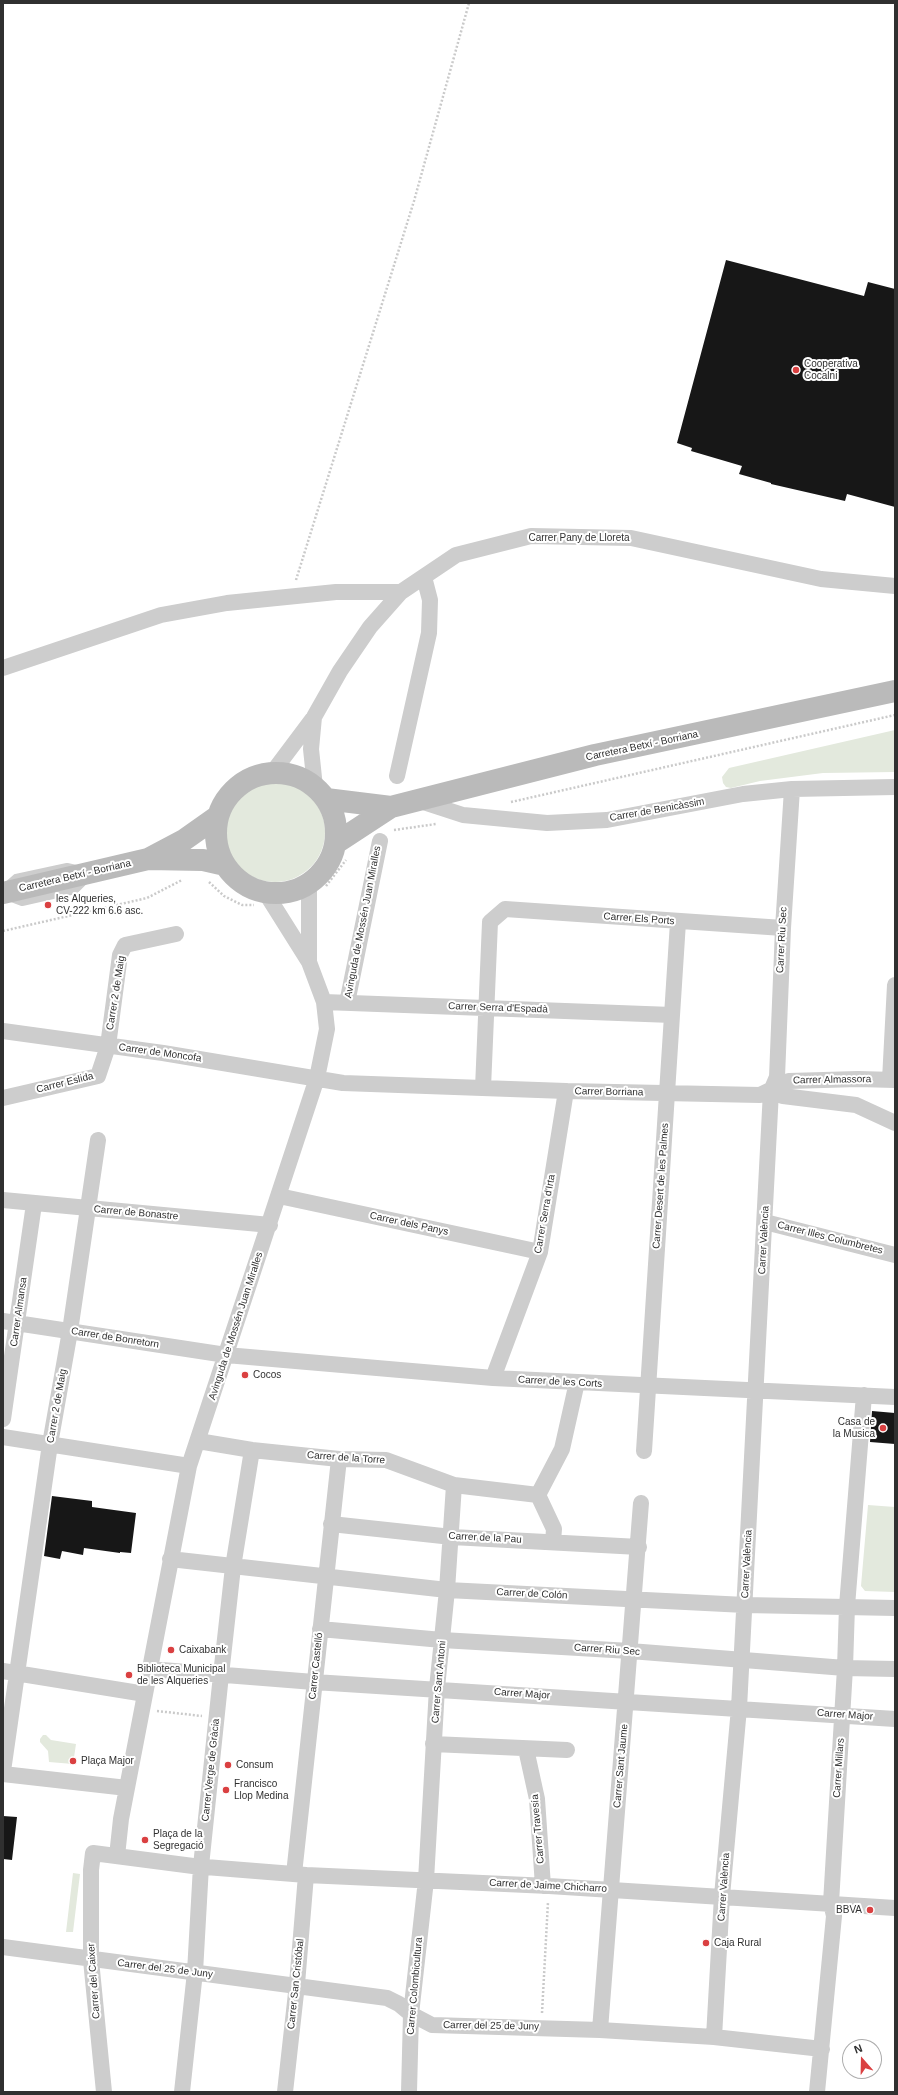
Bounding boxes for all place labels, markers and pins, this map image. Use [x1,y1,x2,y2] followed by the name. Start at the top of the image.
[804,358,858,382] place label: Cooperativa Cocalni
[791,365,801,375] marker: Cooperativa Cocalni
[56,893,143,916] place label: les Alqueries, CV-222 km 6.6 asc.
[43,900,53,910] marker: les Alqueries, CV-222 km 6.6 asc.
[253,1369,281,1381] place label: Cocos
[240,1370,250,1380] marker: Cocos
[833,1416,875,1440] place label: Casa de la Musica
[878,1423,888,1433] marker: Casa de la Musica
[179,1644,226,1656] place label: Caixabank
[166,1645,176,1655] marker: Caixabank
[137,1663,225,1686] place label: Biblioteca Municipal de les Alqueries
[124,1670,134,1680] marker: Biblioteca Municipal de les Alqueries
[81,1755,134,1767] place label: Plaça Major
[68,1756,78,1766] marker: Plaça Major
[236,1759,273,1771] place label: Consum
[223,1760,233,1770] marker: Consum
[234,1778,288,1802] place label: Francisco Llop Medina
[221,1785,231,1795] marker: Francisco Llop Medina
[153,1828,204,1852] place label: Plaça de la Segregació
[140,1835,150,1845] marker: Plaça de la Segregació
[836,1904,862,1916] place label: BBVA
[865,1905,875,1915] marker: BBVA
[714,1937,761,1949] place label: Caja Rural
[701,1938,711,1948] marker: Caja Rural

